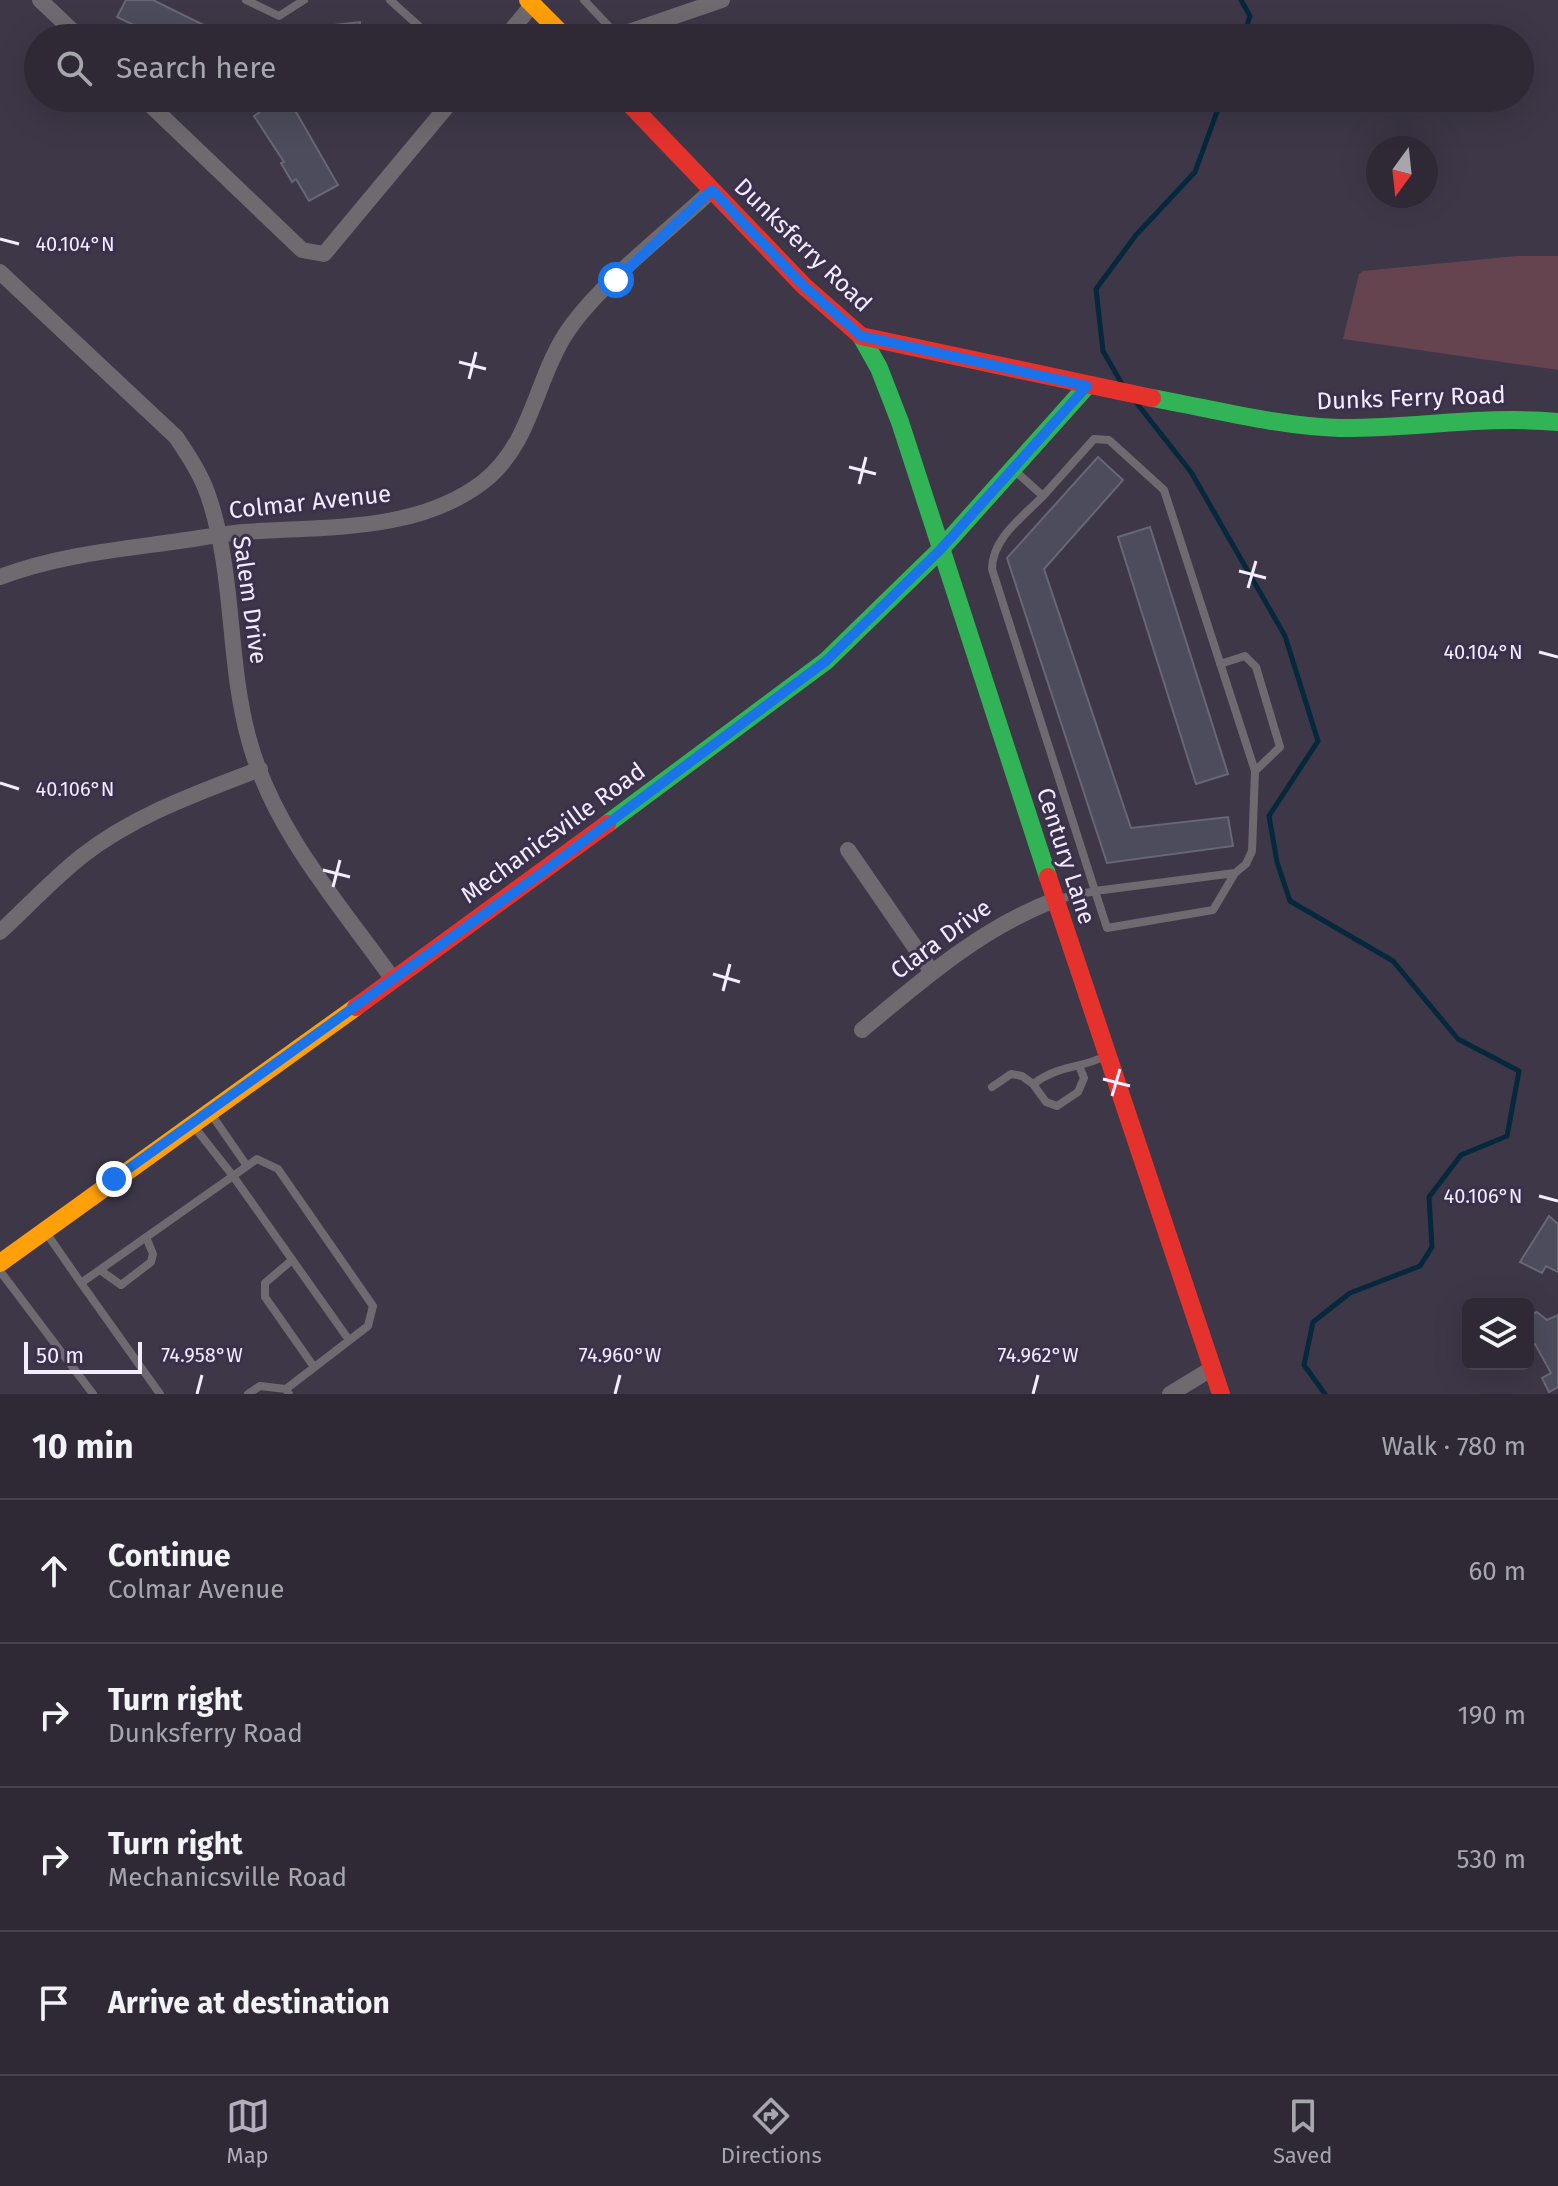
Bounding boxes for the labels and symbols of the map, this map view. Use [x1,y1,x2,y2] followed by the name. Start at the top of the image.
[1366,136,1438,208] north arrow
[729,172,877,318] street label: Dunksferry Road
[35,232,115,256] text: 40.104°N
[598,262,634,298] route start
[1316,381,1506,415] street label: Dunks Ferry Road
[228,480,392,524] street label: Colmar Avenue
[227,534,273,666] street label: Salem Drive
[1443,640,1523,664] text: 40.104°N
[455,757,651,909] street label: Mechanicsville Road
[36,777,115,801] text: 40.106°N
[1031,784,1101,928] street label: Century Lane
[885,893,997,985] street label: Clara Drive
[96,1161,132,1197] route end
[1444,1184,1523,1208] text: 40.106°N
[24,1338,142,1374] scale bar
[161,1343,243,1367] text: 74.958°W
[579,1343,662,1367] text: 74.960°W
[998,1343,1079,1367] text: 74.962°W

